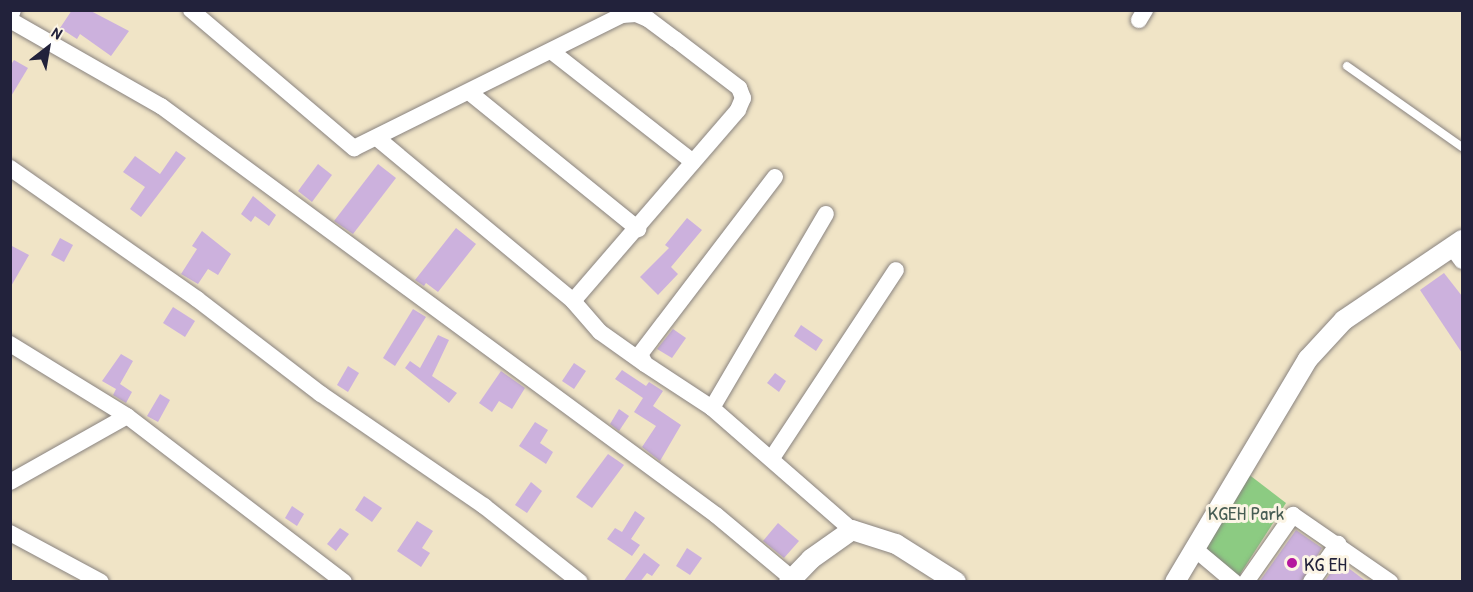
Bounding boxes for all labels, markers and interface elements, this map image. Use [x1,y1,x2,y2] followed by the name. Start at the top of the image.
[18,18,78,78] north arrow
[48,21,67,44] text: N
[1208,500,1284,524] park label: KGEH Park
[1304,551,1347,575] place label: KG EH
[1285,556,1299,570] marker: KG EH

